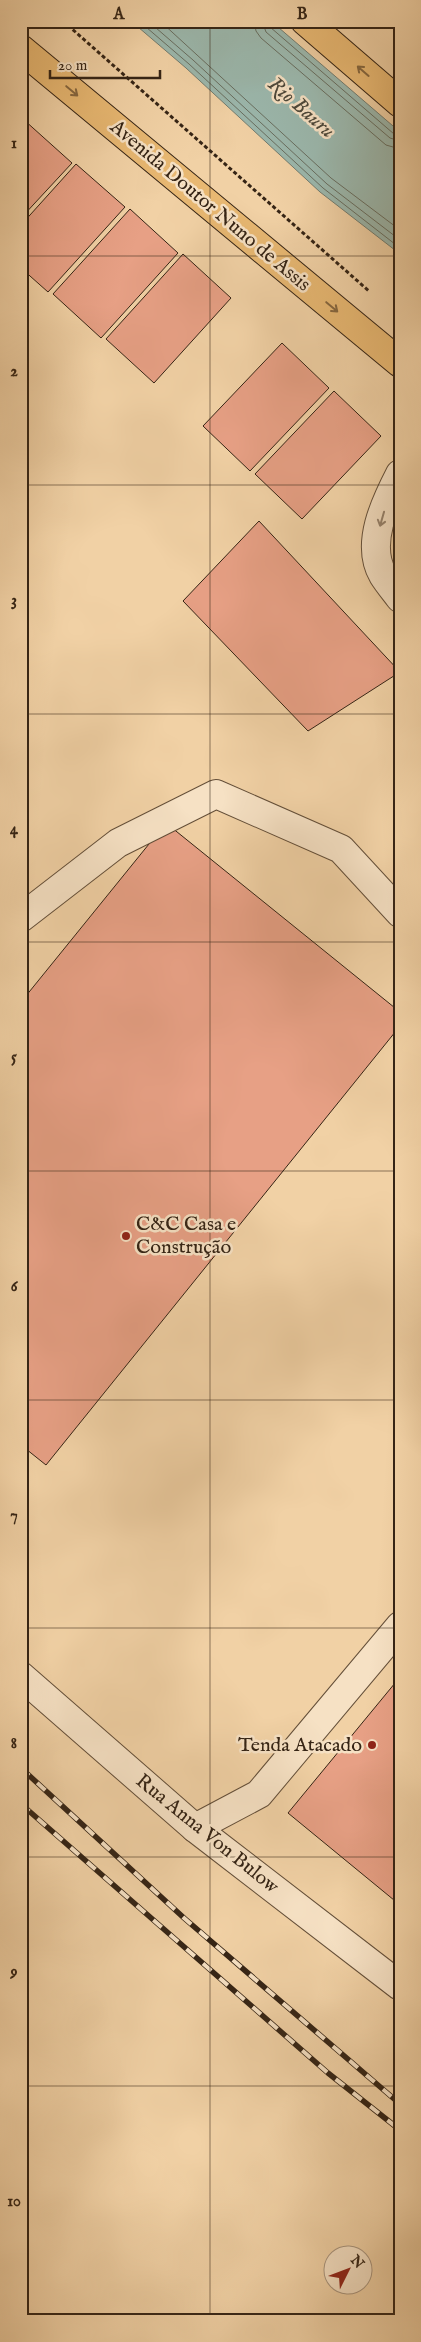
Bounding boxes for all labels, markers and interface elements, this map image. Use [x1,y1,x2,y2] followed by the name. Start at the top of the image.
[113,5,126,25] text: A
[297,5,308,25] text: B
[50,48,160,80] scale bar
[58,56,88,75] text: 20 m
[356,65,369,77] one-way arrow
[262,71,340,145] water label: Rio Bauru
[65,86,78,97] one-way arrow
[104,114,315,297] street label: Avenida Doutor Nuno de Assis
[11,134,17,154] text: 1
[325,301,338,312] one-way arrow
[10,362,18,382] text: 2
[376,511,386,527] one-way arrow
[11,591,17,611] text: 3
[10,820,19,840] text: 4
[11,1048,17,1068] text: 5
[136,1212,236,1260] place label: C&C Casa e Construção
[120,1230,132,1242] marker: C&C Casa e Construção
[11,1277,19,1297] text: 6
[10,1506,18,1526] text: 7
[238,1733,362,1758] place label: Tenda Atacado
[11,1734,17,1754] text: 8
[366,1739,378,1751] marker: Tenda Atacado
[130,1769,284,1900] street label: Rua Anna Von Bulow
[10,1963,18,1983] text: 9
[7,2192,21,2212] text: 10
[324,2244,374,2294] north arrow
[346,2251,368,2272] text: N

